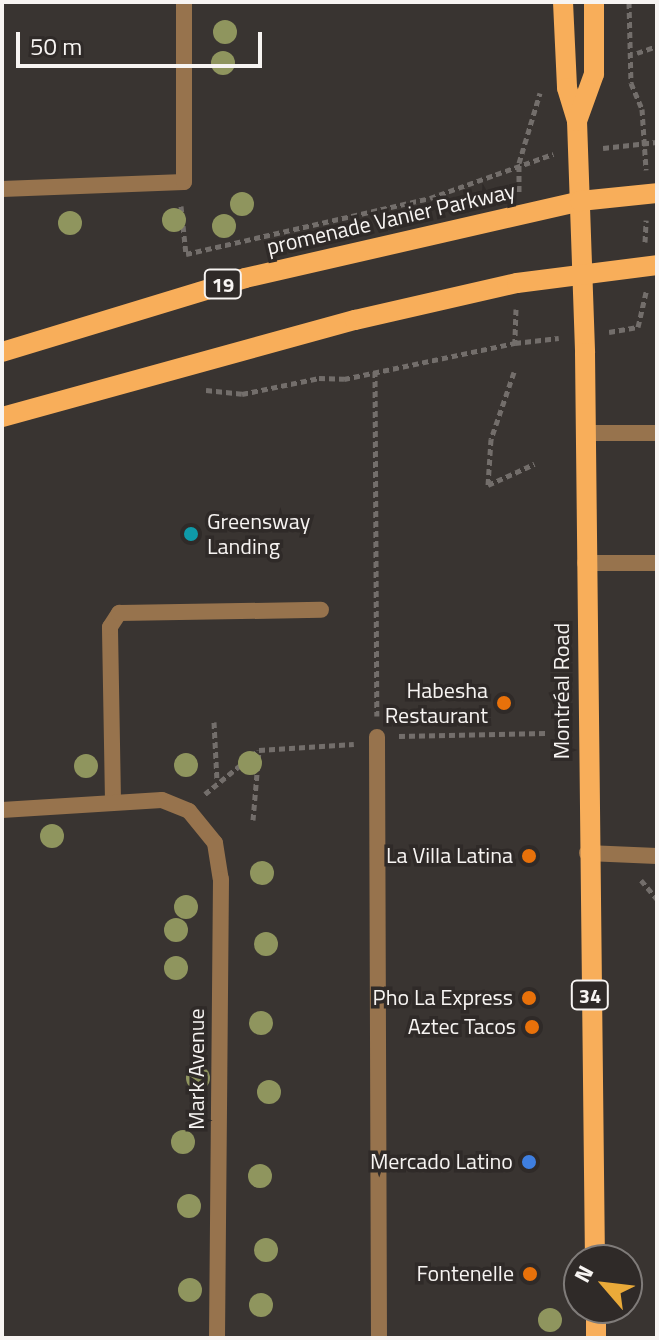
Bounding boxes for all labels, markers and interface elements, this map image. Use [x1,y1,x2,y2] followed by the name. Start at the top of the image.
[20,16,266,66] scale bar
[30,28,82,64] text: 50 m
[264,178,518,260] street label: promenade Vanier Parkway
[203,268,243,300] road number: 19
[207,508,310,560] place label: Greensway Landing
[182,525,200,543] marker: Greensway Landing
[549,623,575,759] street label: Montréal Road
[385,677,488,728] place label: Habesha Restaurant
[495,694,513,712] marker: Habesha Restaurant
[386,843,513,869] place label: La Villa Latina
[520,847,538,865] marker: La Villa Latina
[570,979,610,1011] road number: 34
[373,985,513,1011] place label: Pho La Express
[520,989,538,1007] marker: Pho La Express
[184,1008,210,1130] street label: Mark Avenue
[408,1014,516,1040] place label: Aztec Tacos
[523,1018,541,1036] marker: Aztec Tacos
[370,1149,513,1175] place label: Mercado Latino
[520,1153,538,1171] marker: Mercado Latino
[563,1244,643,1324] north arrow
[565,1259,602,1288] text: N
[416,1261,514,1287] place label: Fontenelle
[521,1265,539,1283] marker: Fontenelle

